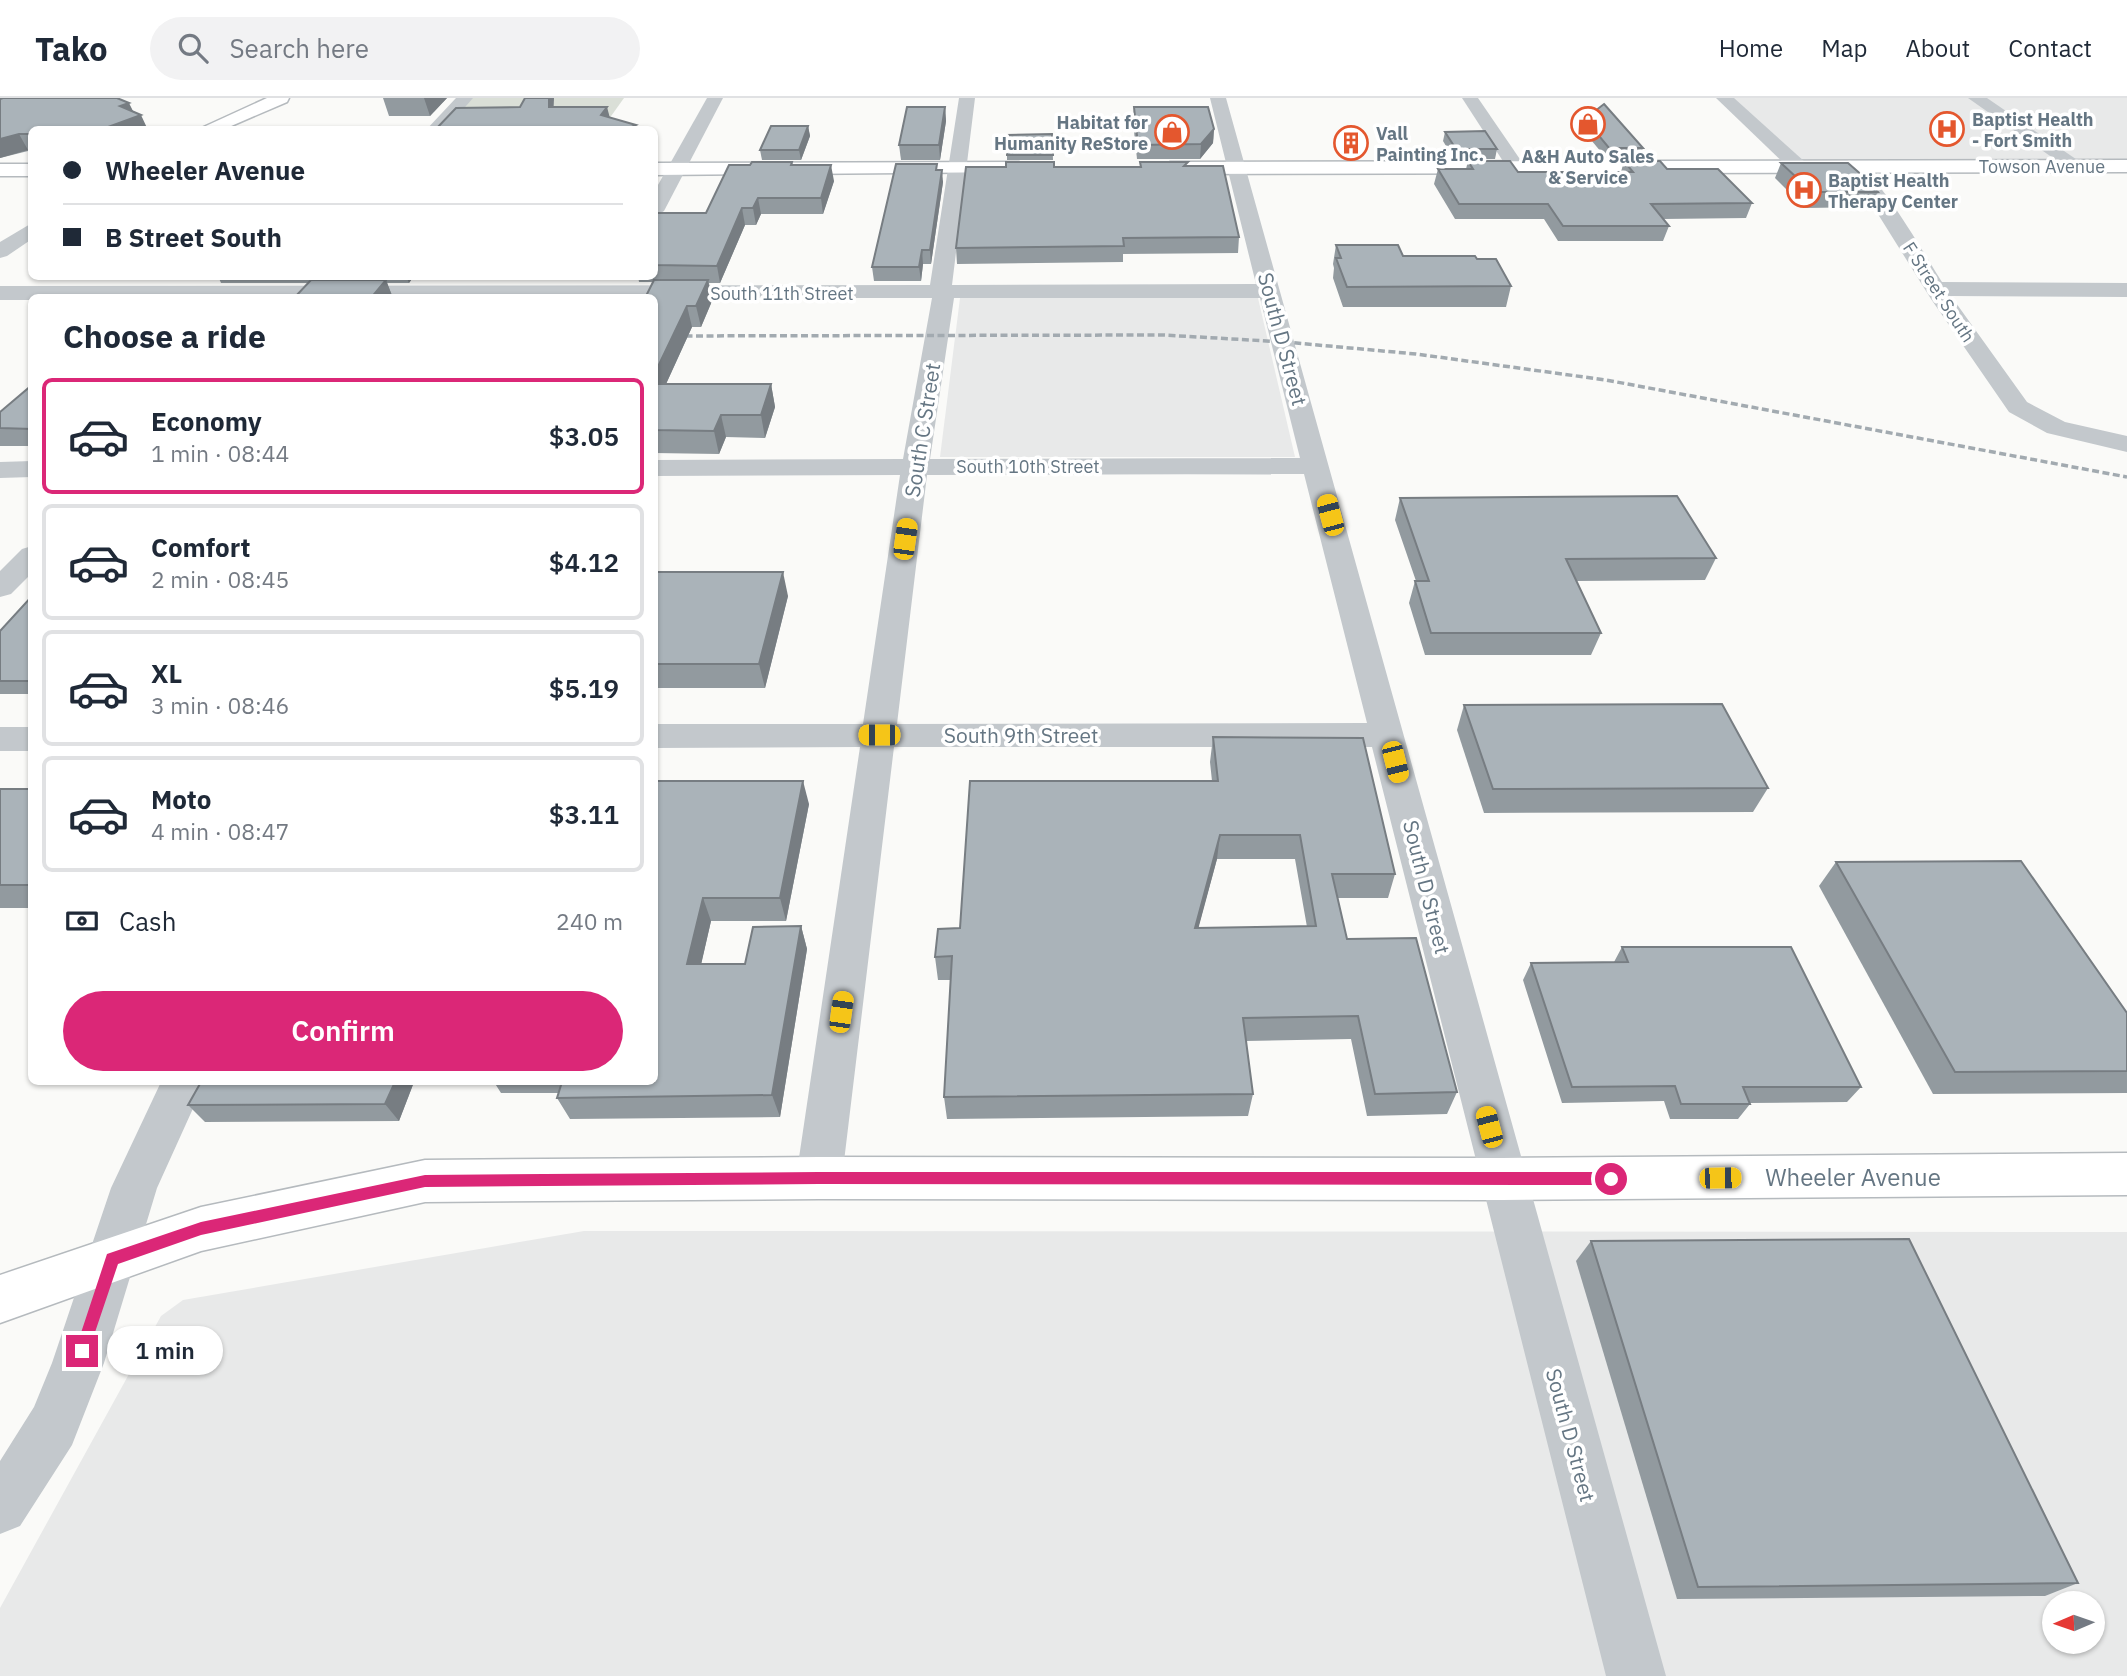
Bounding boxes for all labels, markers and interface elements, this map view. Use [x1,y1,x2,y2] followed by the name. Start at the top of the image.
[150,17,640,80] search box
[35,27,108,70] text: Tako
[174,29,212,67] icon: search
[230,31,369,65] text: Search here
[1719,32,1783,64] text: Home
[1821,32,1867,64] text: Map
[1905,32,1970,64] text: About
[2008,32,2092,64] text: Contact
[1569,105,1607,143] shop icon: A&H Auto Sales & Service
[1972,108,2094,152] place label: Baptist Health - Fort Smith
[1928,110,1966,148] hospital icon: Baptist Health - Fort Smith
[994,111,1148,155] place label: Habitat for Humanity ReStore
[1153,113,1191,151] shop icon: Habitat for Humanity ReStore
[1376,122,1484,166] place label: Vall Painting Inc.
[1332,124,1370,162] building icon: Vall Painting Inc.
[1522,145,1654,189] place label: A&H Auto Sales & Service
[105,153,305,187] text: Wheeler Avenue
[1979,155,2105,178] street label: Towson Avenue
[1828,169,1958,213] place label: Baptist Health Therapy Center
[1785,171,1823,209] hospital icon: Baptist Health Therapy Center
[105,220,282,254] text: B Street South
[1898,237,1980,347] street label: F Street South
[1252,269,1314,409] street label: South D Street
[710,282,854,305] street label: South 11th Street
[63,315,266,357] text: Choose a ride
[898,361,946,499] street label: South C Street
[151,404,262,438] text: Economy
[67,405,130,468] icon: car
[549,419,619,453] text: $3.05
[151,438,289,468] text: 1 min · 08:44
[956,455,1100,478] street label: South 10th Street
[1315,492,1346,538] car
[892,517,919,561] car
[151,530,250,564] text: Comfort
[67,531,130,594] icon: car
[549,545,619,579] text: $4.12
[151,564,289,594] text: 2 min · 08:45
[151,656,182,690] text: XL
[67,657,130,720] icon: car
[549,671,619,705] text: $5.19
[151,690,289,720] text: 3 min · 08:46
[944,721,1098,749] street label: South 9th Street
[859,725,901,746] car
[1380,739,1411,785] car
[151,782,211,816] text: Moto
[67,783,130,846] icon: car
[549,797,619,831] text: $3.11
[151,816,289,846] text: 4 min · 08:47
[1397,817,1457,957] street label: South D Street
[63,902,101,940] icon: cash
[119,904,176,938] text: Cash
[556,906,623,936] text: 240 m
[828,990,855,1034] car
[63,991,623,1071] button: Confirm
[1474,1104,1505,1150] car
[1765,1161,1941,1193] street label: Wheeler Avenue
[1595,1163,1627,1195] route start
[1699,1167,1742,1189] car
[106,1326,222,1376] callout: 1 min
[66,1335,98,1367] route end
[135,1335,195,1365] text: 1 min
[1540,1365,1602,1505] street label: South D Street
[2042,1591,2105,1654] north arrow
[2042,1591,2105,1654] map controls

